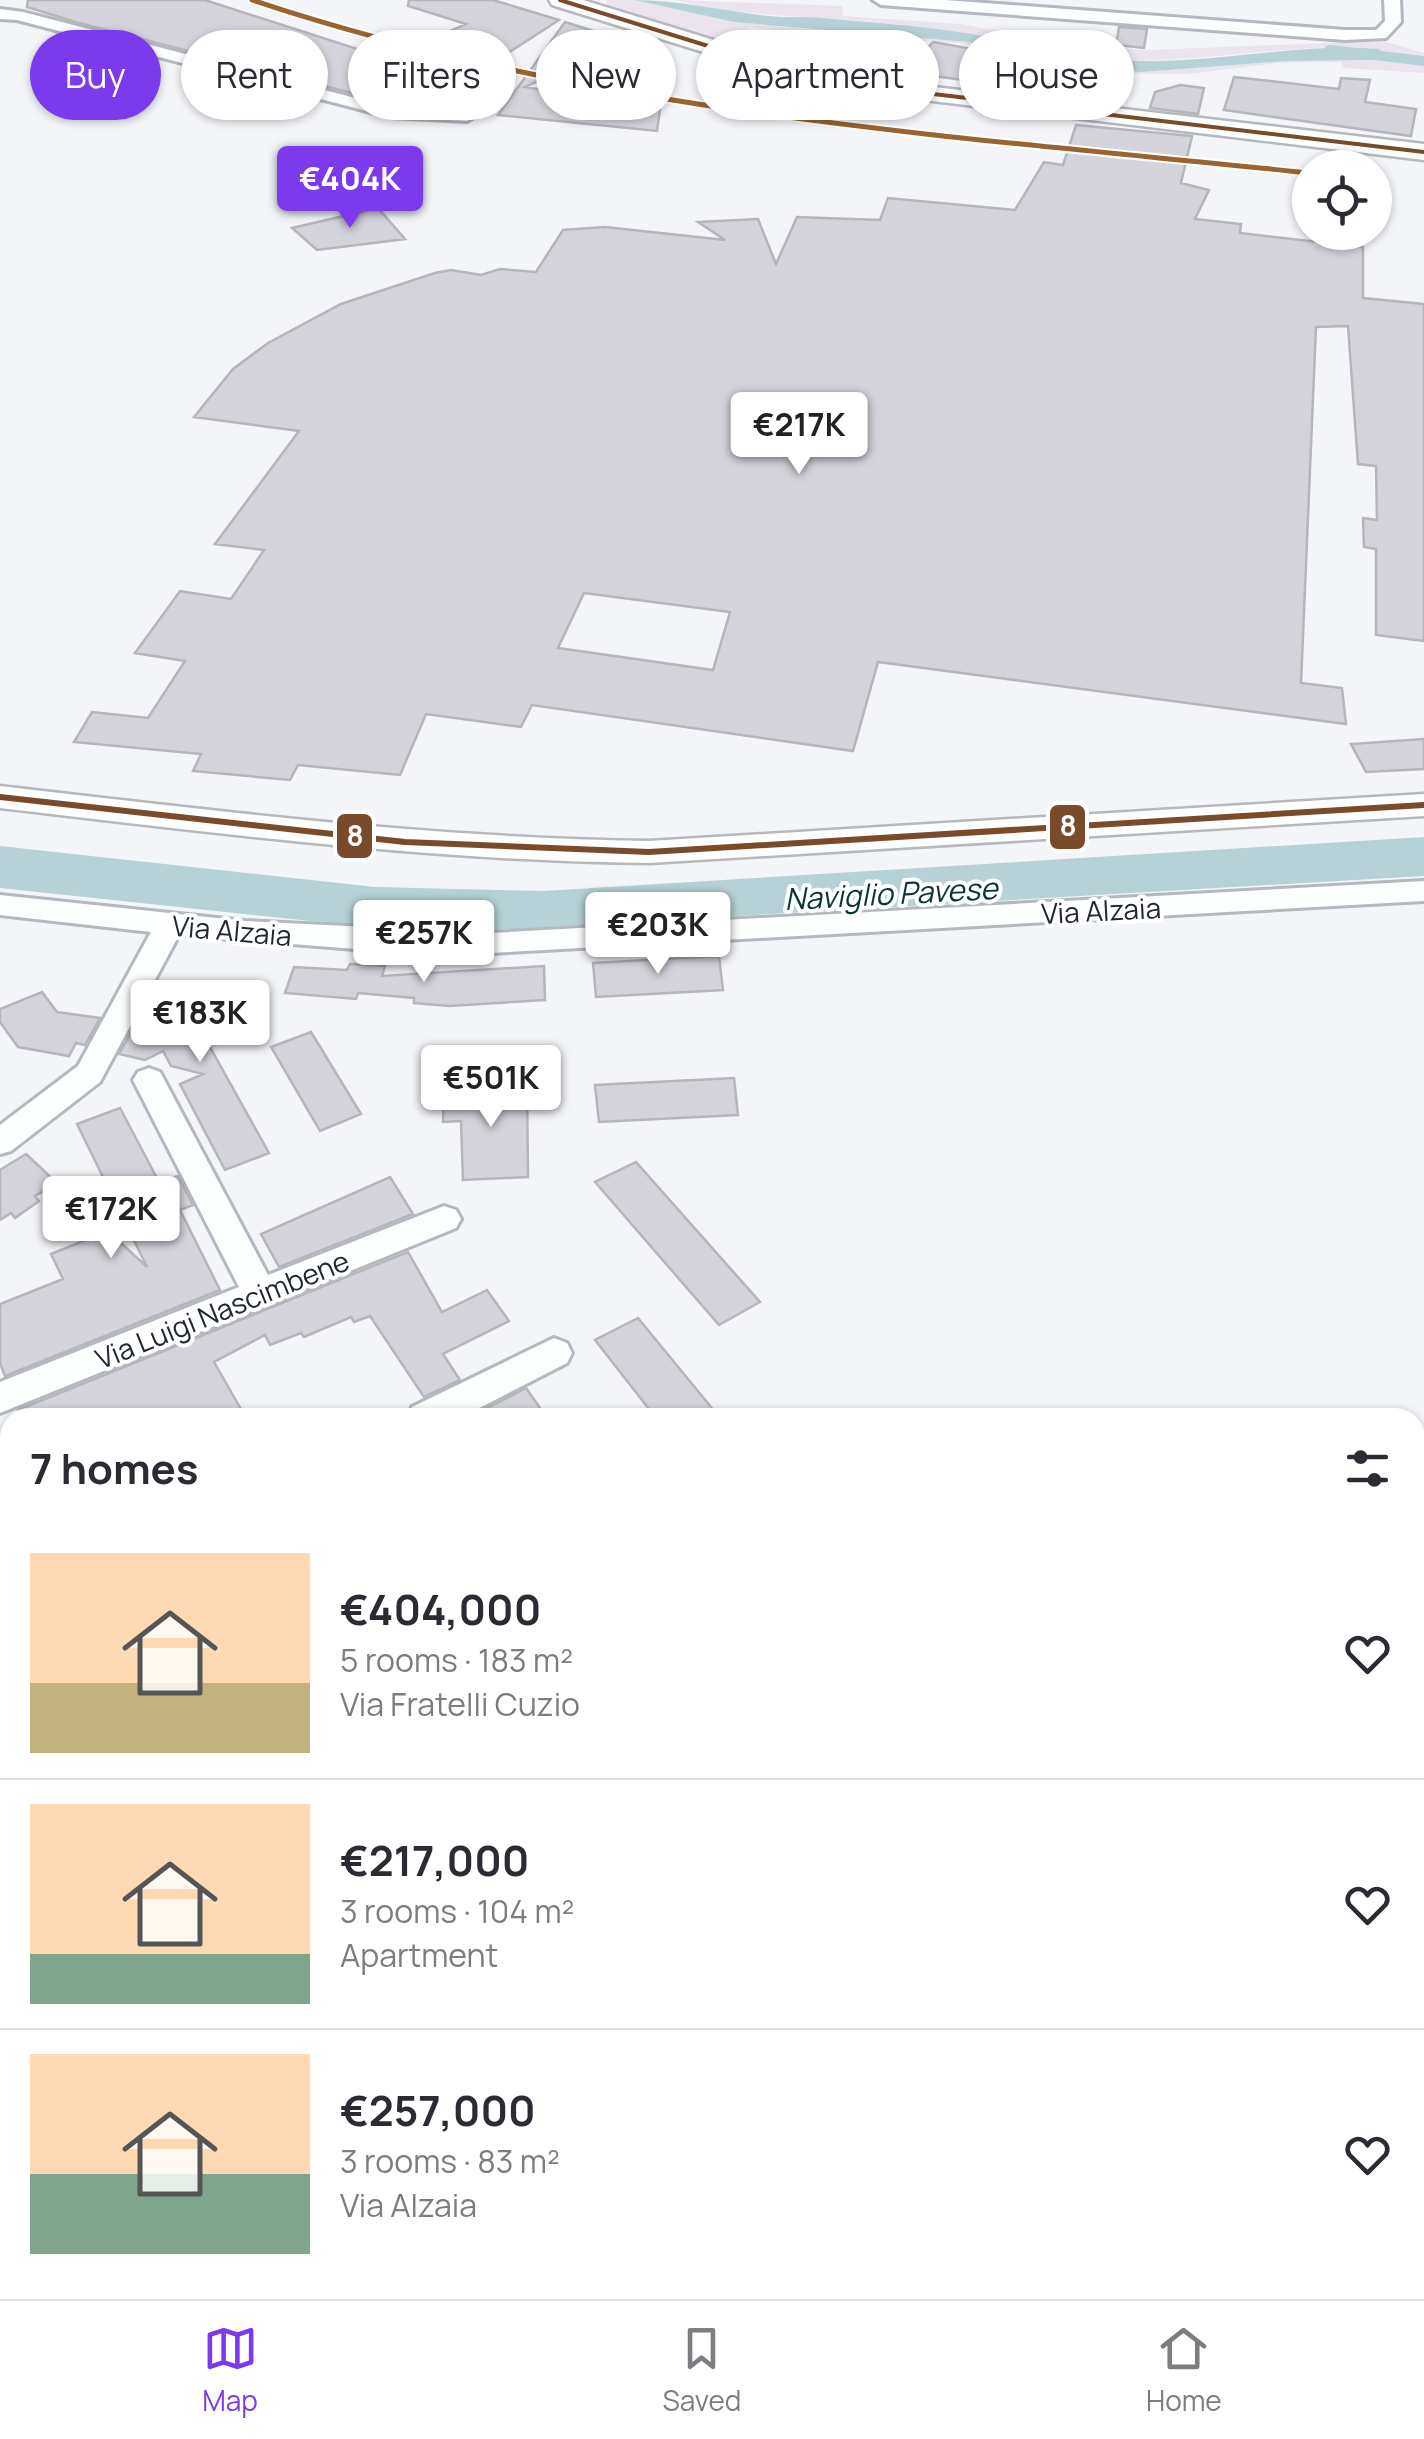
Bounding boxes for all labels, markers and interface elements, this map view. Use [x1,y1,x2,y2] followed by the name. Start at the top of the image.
[30,30,161,120] chip: Buy
[181,30,328,120] chip: Rent
[348,30,516,120] chip: Filters
[536,30,676,120] chip: New
[696,30,939,120] chip: Apartment
[959,30,1134,120] chip: House
[280,146,420,231] pin: €404K
[1292,150,1392,250] map controls
[1292,150,1392,250] button: locate
[299,156,401,200] text: €404K
[729,392,869,477] pin: €217K
[753,402,845,446] text: €217K
[1048,803,1087,851] line badge: 8
[1059,806,1077,844] text: 8
[335,812,374,860] line badge: 8
[346,816,364,854] text: 8
[783,867,1000,919] water label: Naviglio Pavese
[1040,888,1162,932] street label: Via Alzaia
[588,892,728,977] pin: €203K
[354,900,494,985] pin: €257K
[607,902,709,946] text: €203K
[171,906,293,954] street label: Via Alzaia
[375,910,473,954] text: €257K
[130,980,270,1065] pin: €183K
[153,990,247,1034] text: €183K
[421,1045,561,1130] pin: €501K
[443,1055,539,1099] text: €501K
[41,1176,181,1261] pin: €172K
[65,1186,157,1230] text: €172K
[90,1241,354,1377] street label: Via Luigi Nascimbene
[30,1439,198,1497] text: 7 homes
[1340,1441,1395,1496] icon: filters
[340,1580,541,1638] text: €404,000
[110,1593,230,1713] icon: home
[1340,1626,1395,1681] icon: heart
[340,1638,573,1682] text: 5 rooms · 183 m²
[340,1682,580,1726] text: Via Fratelli Cuzio
[340,1831,529,1889] text: €217,000
[110,1844,230,1964] icon: home
[1340,1877,1395,1932] icon: heart
[340,1889,574,1933] text: 3 rooms · 104 m²
[340,1933,498,1977] text: Apartment
[340,2081,536,2139] text: €257,000
[110,2094,230,2214] icon: home
[1340,2127,1395,2182] icon: heart
[340,2139,560,2183] text: 3 rooms · 83 m²
[340,2183,477,2227] text: Via Alzaia
[202,2321,258,2419] tab: Map
[663,2321,741,2419] tab: Saved
[1146,2321,1222,2419] tab: Home

